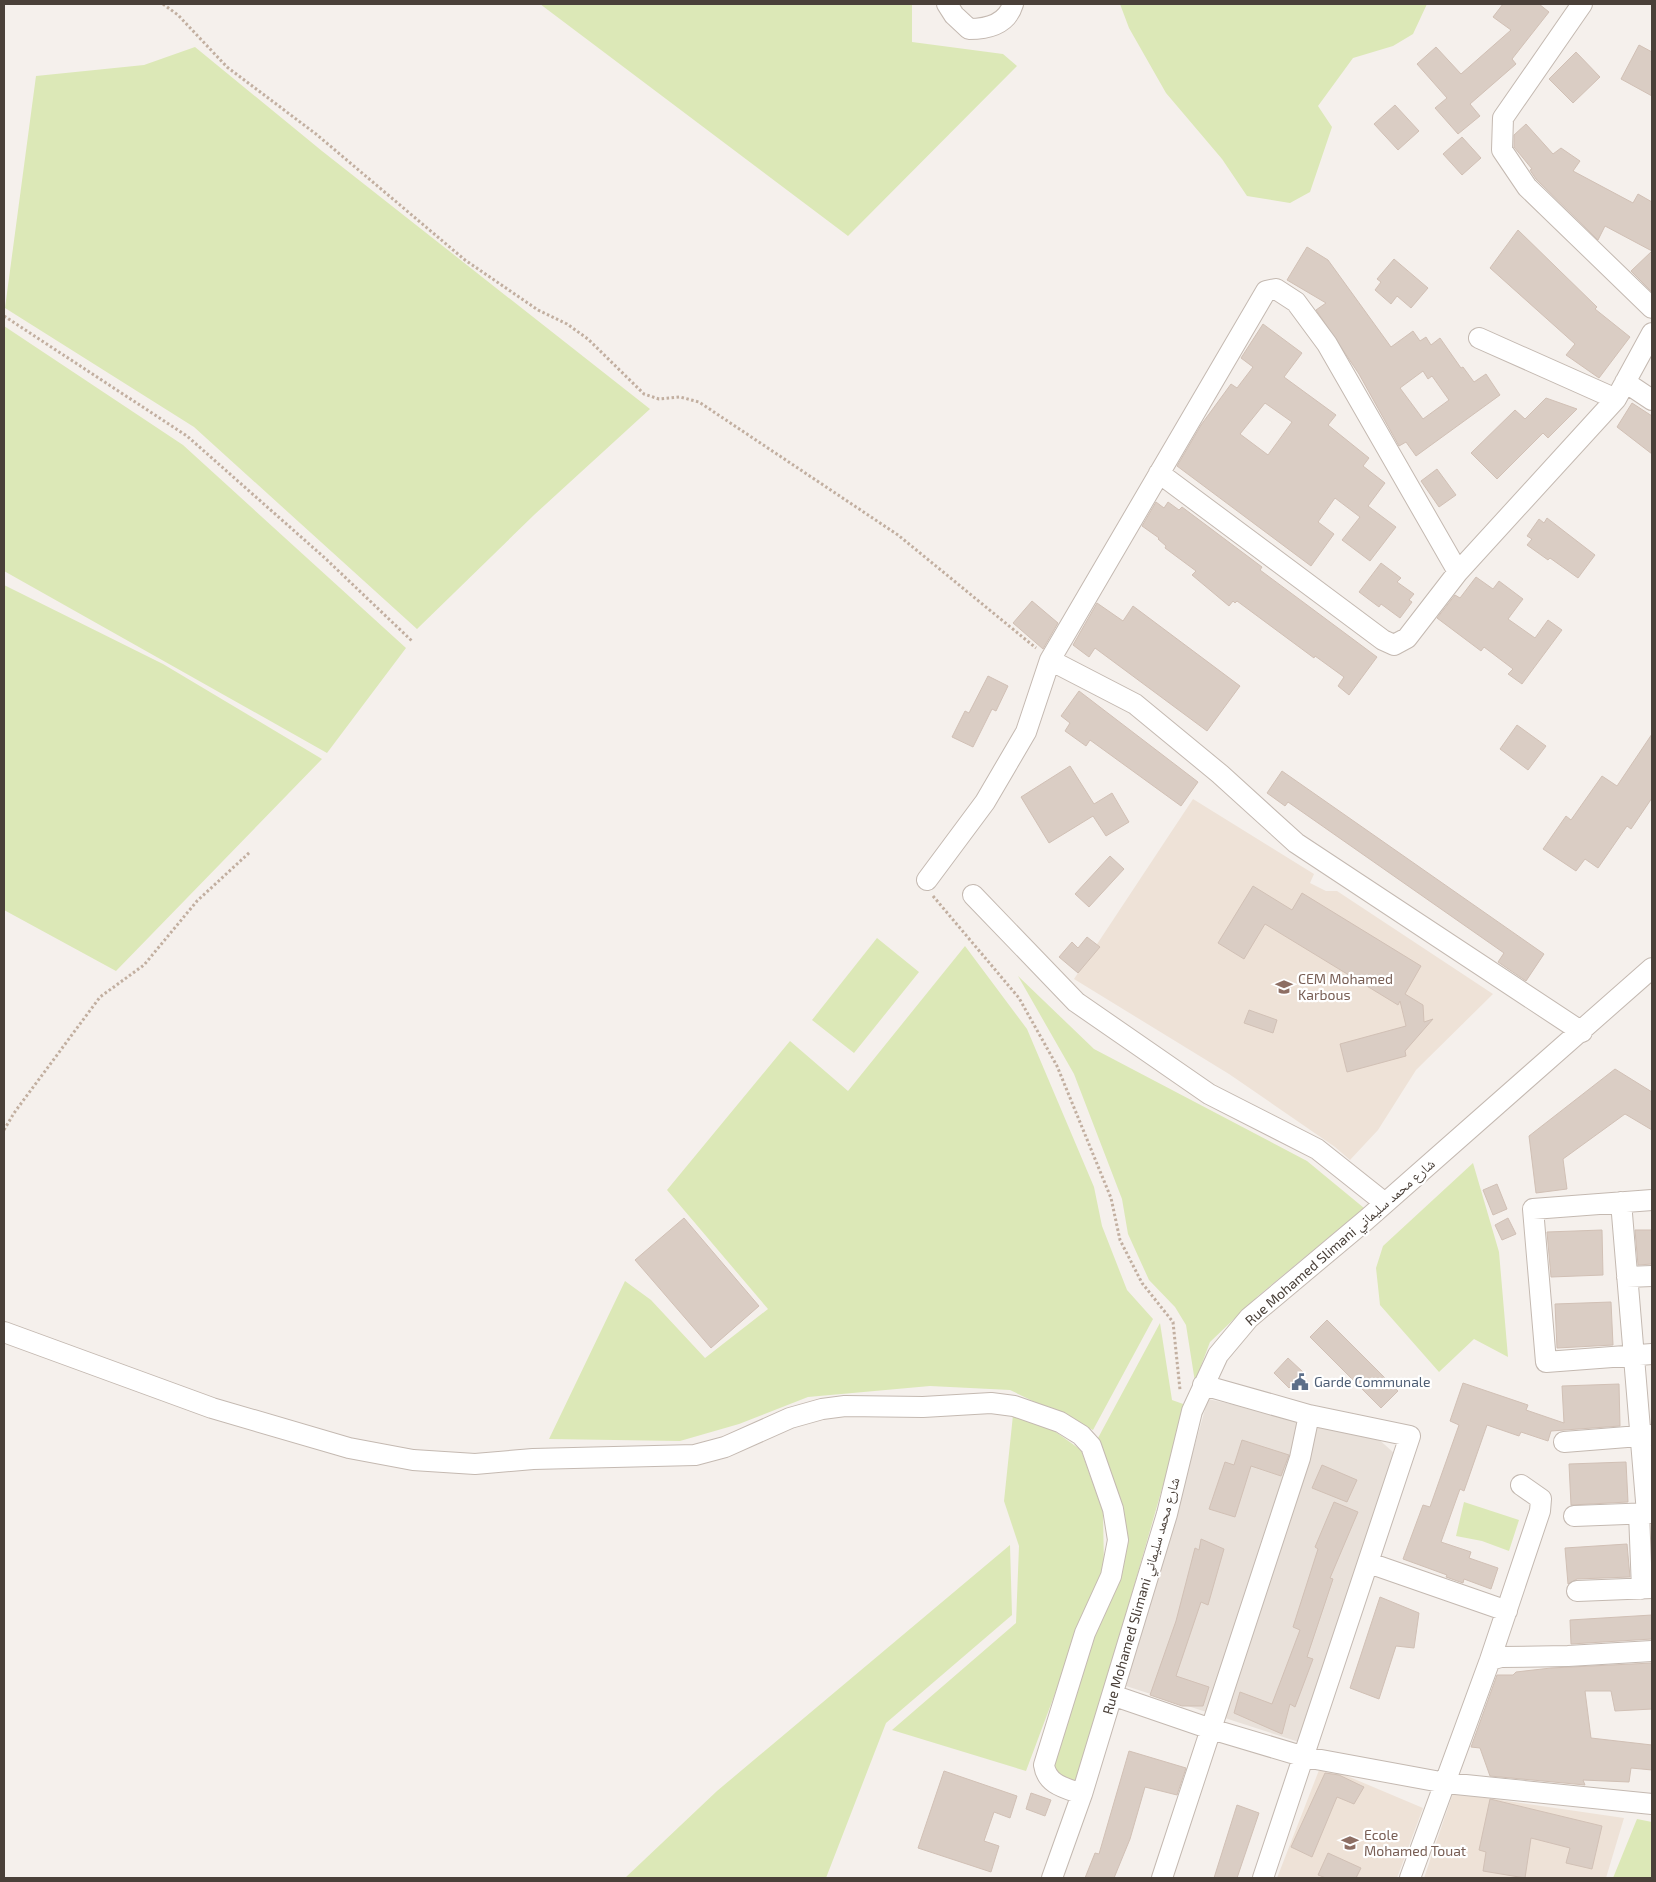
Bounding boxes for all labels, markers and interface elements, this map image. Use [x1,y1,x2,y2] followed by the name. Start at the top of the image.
[1298,970,1393,1003] place label: CEM Mohamed Karbous
[1274,977,1294,997] school or university icon: CEM Mohamed Karbous
[1241,1155,1440,1331] street label: Rue Mohamed Slimani شارع محمد سليماني
[1290,1372,1310,1392] public building icon: Garde Communale
[1314,1373,1431,1390] place label: Garde Communale
[1098,1475,1186,1717] street label: Rue Mohamed Slimani شارع محمد سليماني
[1364,1826,1466,1859] place label: Ecole Mohamed Touat
[1340,1833,1360,1853] school or university icon: Ecole Mohamed Touat

